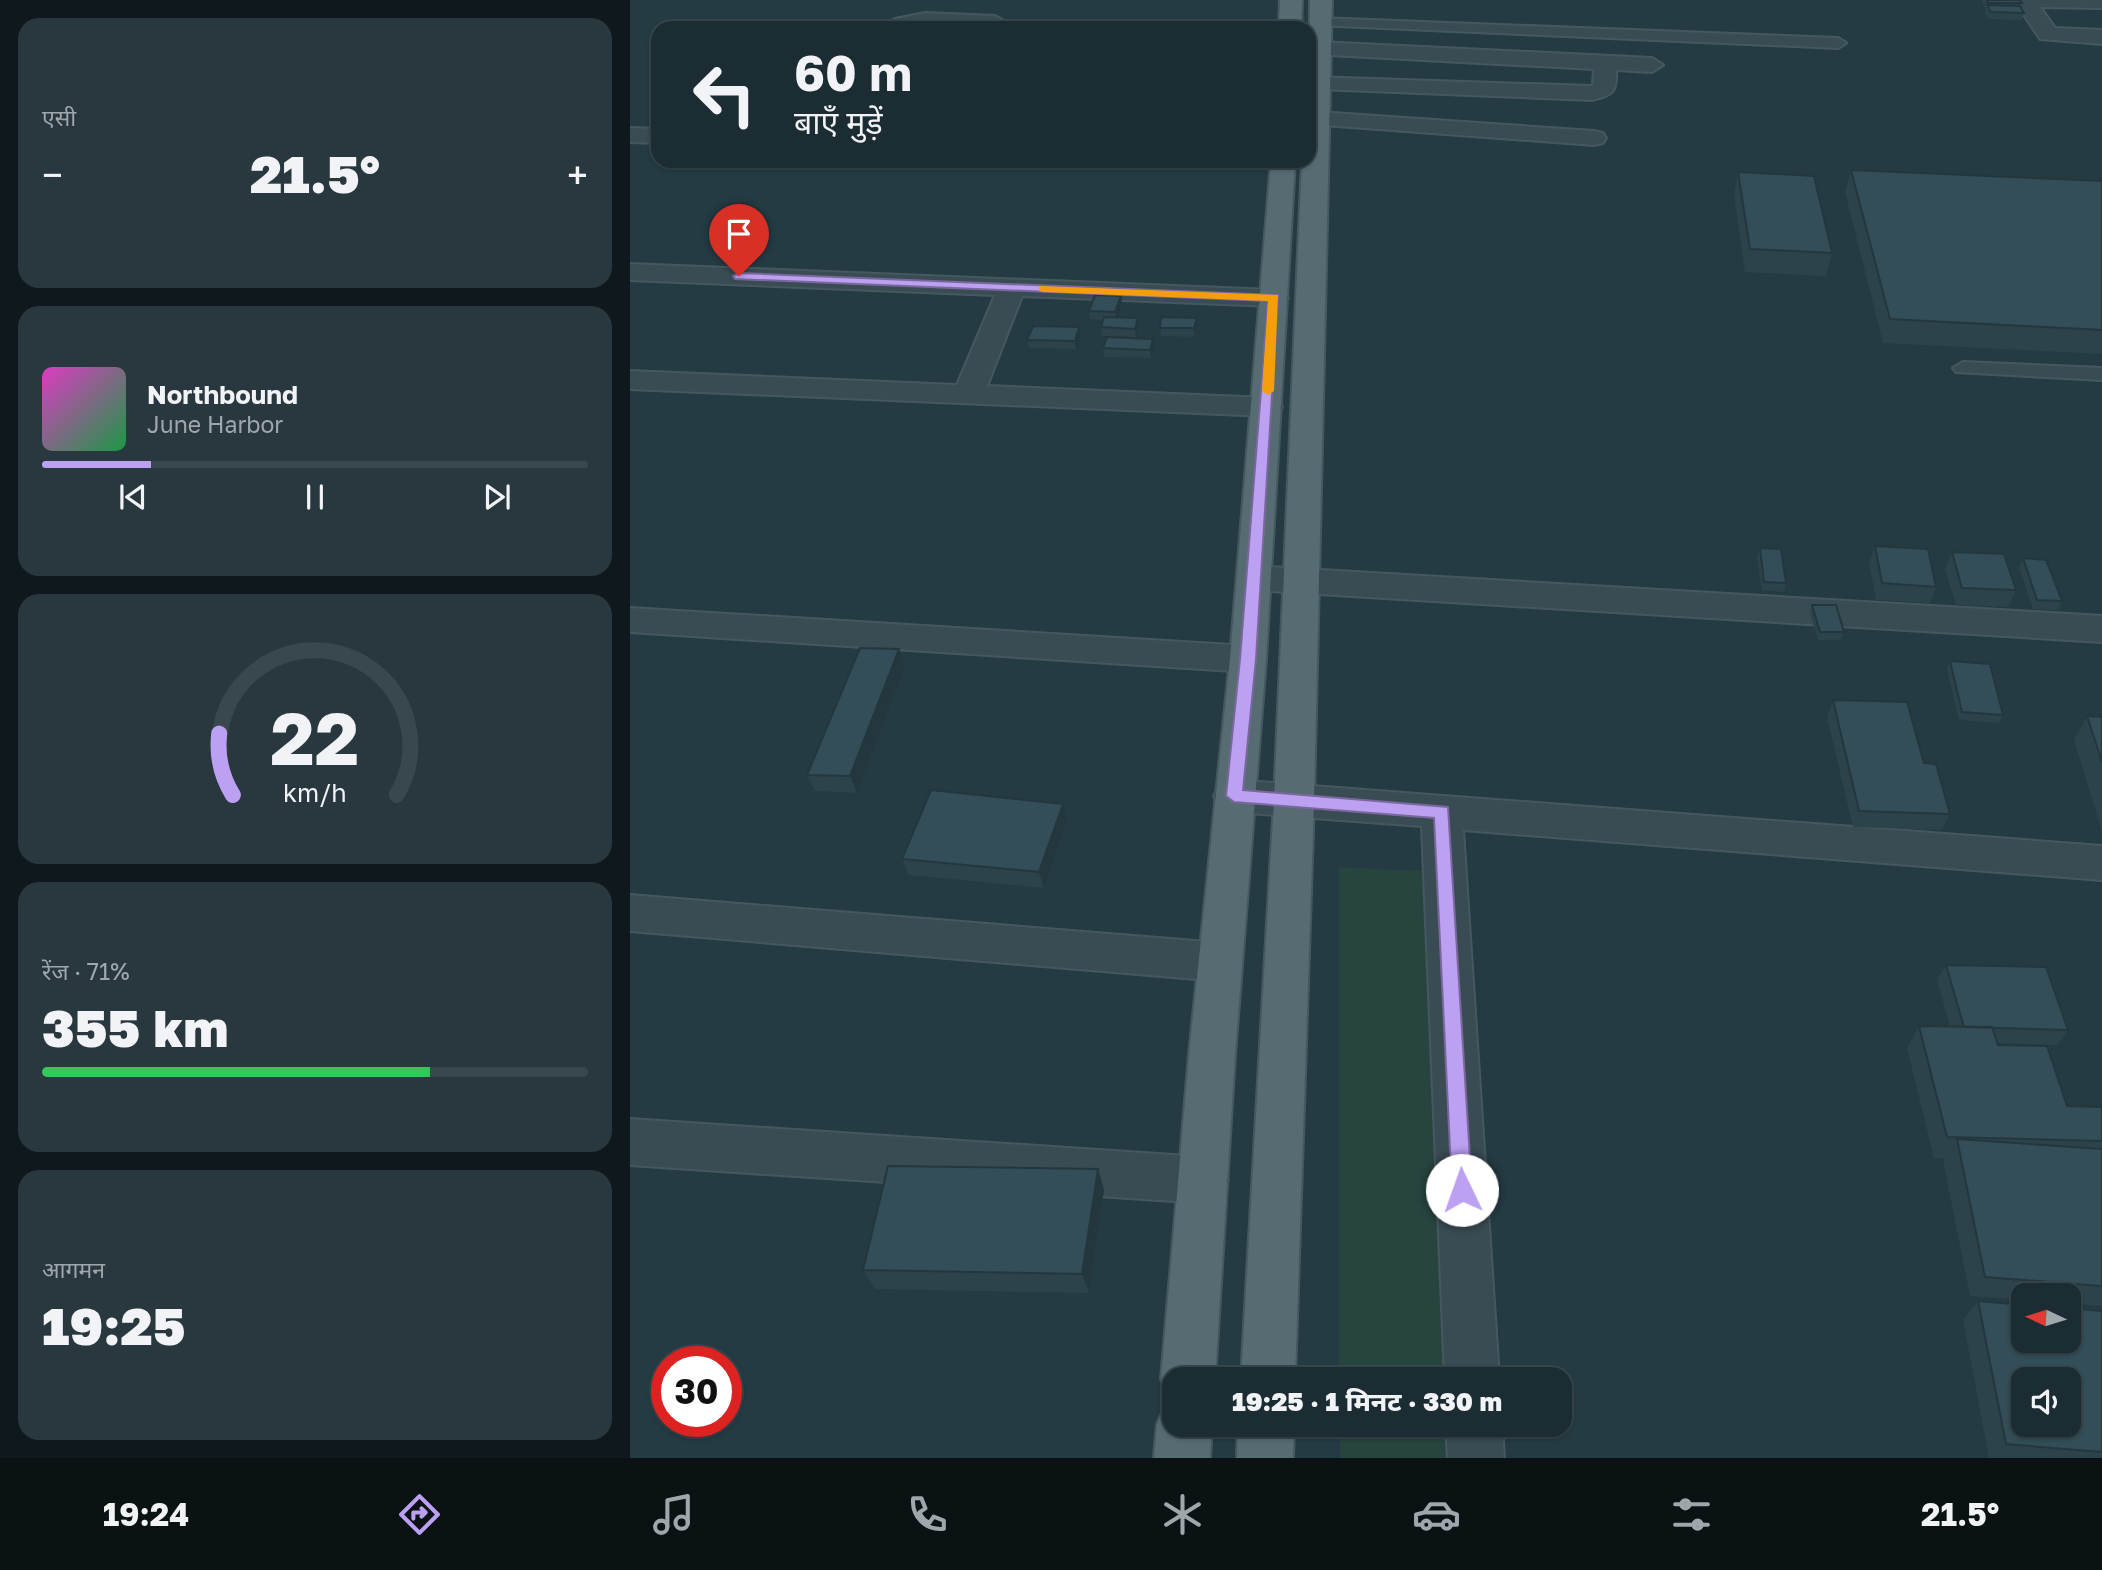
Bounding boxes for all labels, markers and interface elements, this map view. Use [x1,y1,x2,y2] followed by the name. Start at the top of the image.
[794,43,912,102] text: 60 m
[679,49,770,140] icon: left
[42,103,76,131] text: एसी
[794,103,883,141] text: बाएँ मुड़ें
[250,142,380,204] text: 21.5°
[42,152,63,197] text: −
[567,152,588,197] text: +
[709,204,769,276] pin
[720,215,758,253] icon: arrive
[147,379,298,410] text: Northbound
[147,410,283,438] text: June Harbor
[114,478,152,516] icon: previous
[296,478,334,516] icon: pause
[478,478,516,516] icon: next
[271,694,359,781] text: 22
[283,777,347,808] text: km/h
[42,957,130,985] text: रेंज · 71%
[42,996,229,1058] text: 355 km
[1425,1153,1499,1227] position arrow
[42,1255,105,1283] text: आगमन
[2011,1283,2081,1353] north arrow
[2011,1283,2081,1437] map controls
[42,1294,185,1356] text: 19:25
[651,1346,742,1437] speed limit sign: 30
[2011,1367,2081,1437] button: sound
[1232,1386,1502,1417] text: 19:25 · 1 मिनट · 330 m
[395,1490,444,1539] icon: directions
[649,1490,698,1539] icon: music
[903,1490,952,1539] icon: phone
[1158,1490,1207,1539] icon: climate
[1412,1490,1461,1539] icon: car
[1667,1490,1716,1539] icon: filters
[103,1495,189,1533] text: 19:24
[1921,1495,1999,1533] text: 21.5°

